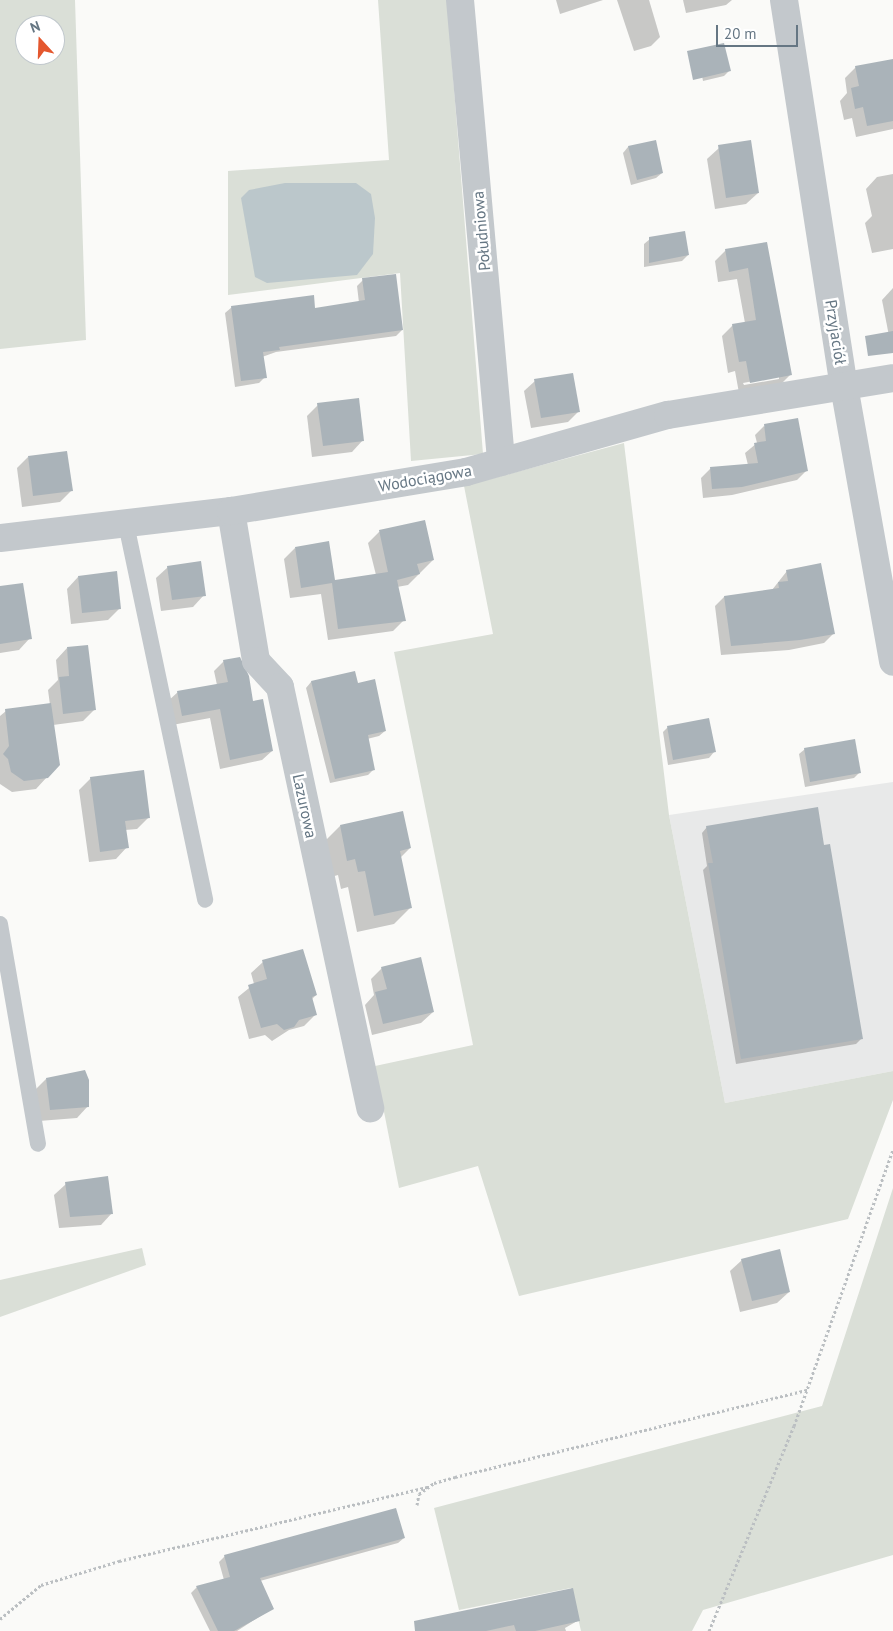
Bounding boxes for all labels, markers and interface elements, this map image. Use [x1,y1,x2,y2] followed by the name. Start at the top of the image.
[15,15,65,65] north arrow
[718,15,800,47] scale bar
[28,17,43,37] text: N
[724,24,757,43] text: 20 m
[468,190,494,272] street label: Południowa
[821,298,851,366] street label: Przyjaciół
[377,460,473,496] street label: Wodociągowa
[289,772,321,840] street label: Lazurowa

